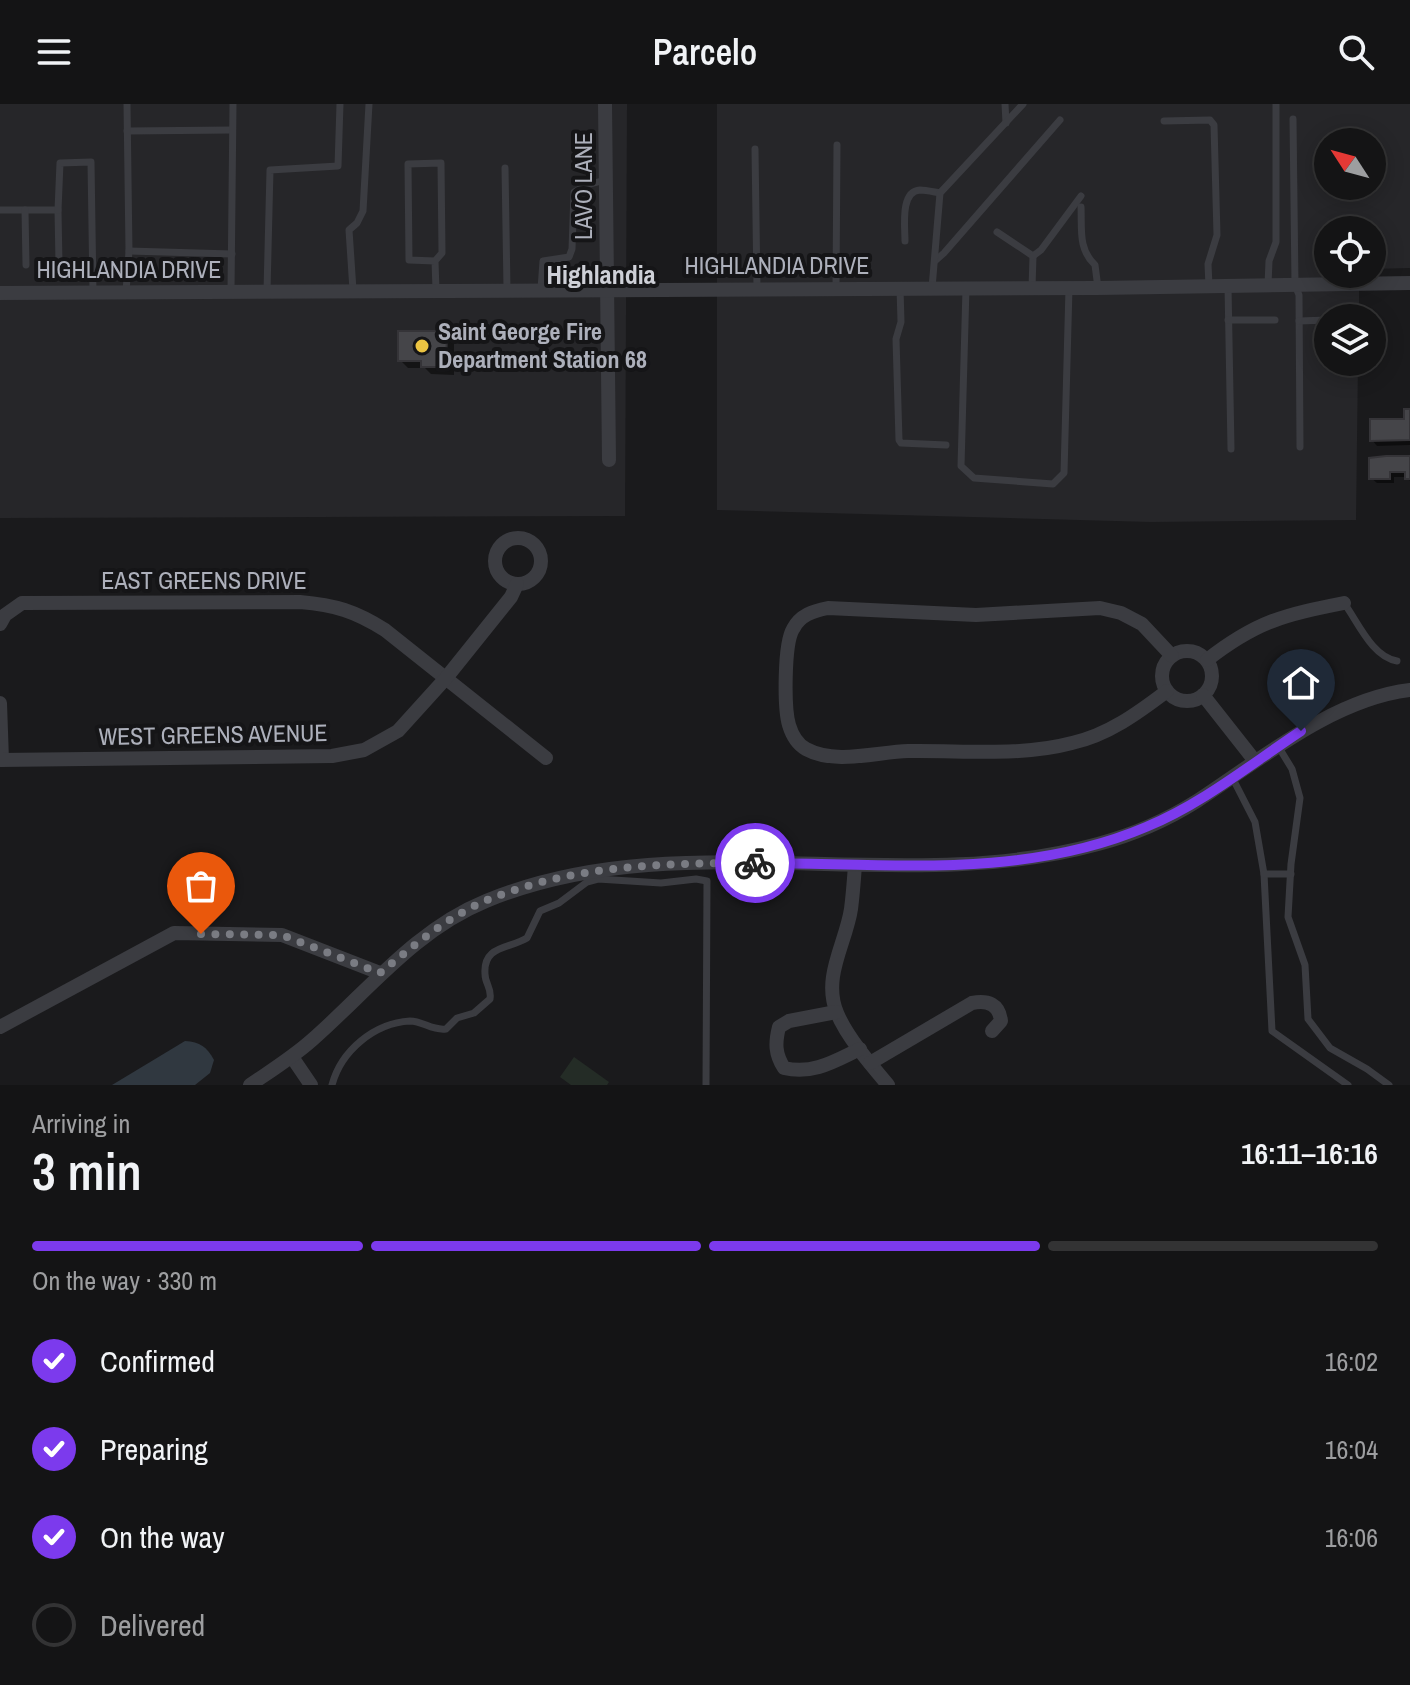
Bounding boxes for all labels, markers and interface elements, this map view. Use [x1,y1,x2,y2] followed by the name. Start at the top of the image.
[653,28,757,76] text: Parcelo
[32,30,76,74] icon: menu
[1334,30,1378,74] icon: search
[1314,128,1386,200] north arrow
[1314,128,1386,376] map controls
[567,132,599,240] street label: LAVO LANE
[1314,216,1386,288] button: locate
[685,249,869,281] street label: HIGHLANDIA DRIVE
[37,253,221,285] street label: HIGHLANDIA DRIVE
[547,257,656,292] district label: Highlandia
[1314,304,1386,376] button: layers
[438,315,647,375] place label: Saint George Fire Department Station 68
[413,337,431,355] marker: Saint George Fire Department Station 68
[101,564,307,596] street label: EAST GREENS DRIVE
[1267,649,1335,731] pin
[1279,661,1323,705] icon: home
[98,716,328,752] street label: WEST GREENS AVENUE
[715,823,795,903] courier
[733,841,777,885] icon: bike
[167,852,235,934] pin
[179,864,223,908] icon: bag
[32,1106,130,1141] text: Arriving in
[1241,1133,1378,1173] text: 16:11–16:16
[32,1136,142,1206] text: 3 min
[32,1263,217,1298] text: On the way · 330 m
[32,1339,76,1383] icon: check
[100,1341,215,1381] text: Confirmed
[1325,1344,1378,1379] text: 16:02
[32,1427,76,1471] icon: check
[100,1429,208,1469] text: Preparing
[1325,1432,1378,1467] text: 16:04
[32,1515,76,1559] icon: check
[100,1517,224,1557] text: On the way
[1325,1520,1378,1555] text: 16:06
[100,1605,205,1645] text: Delivered

